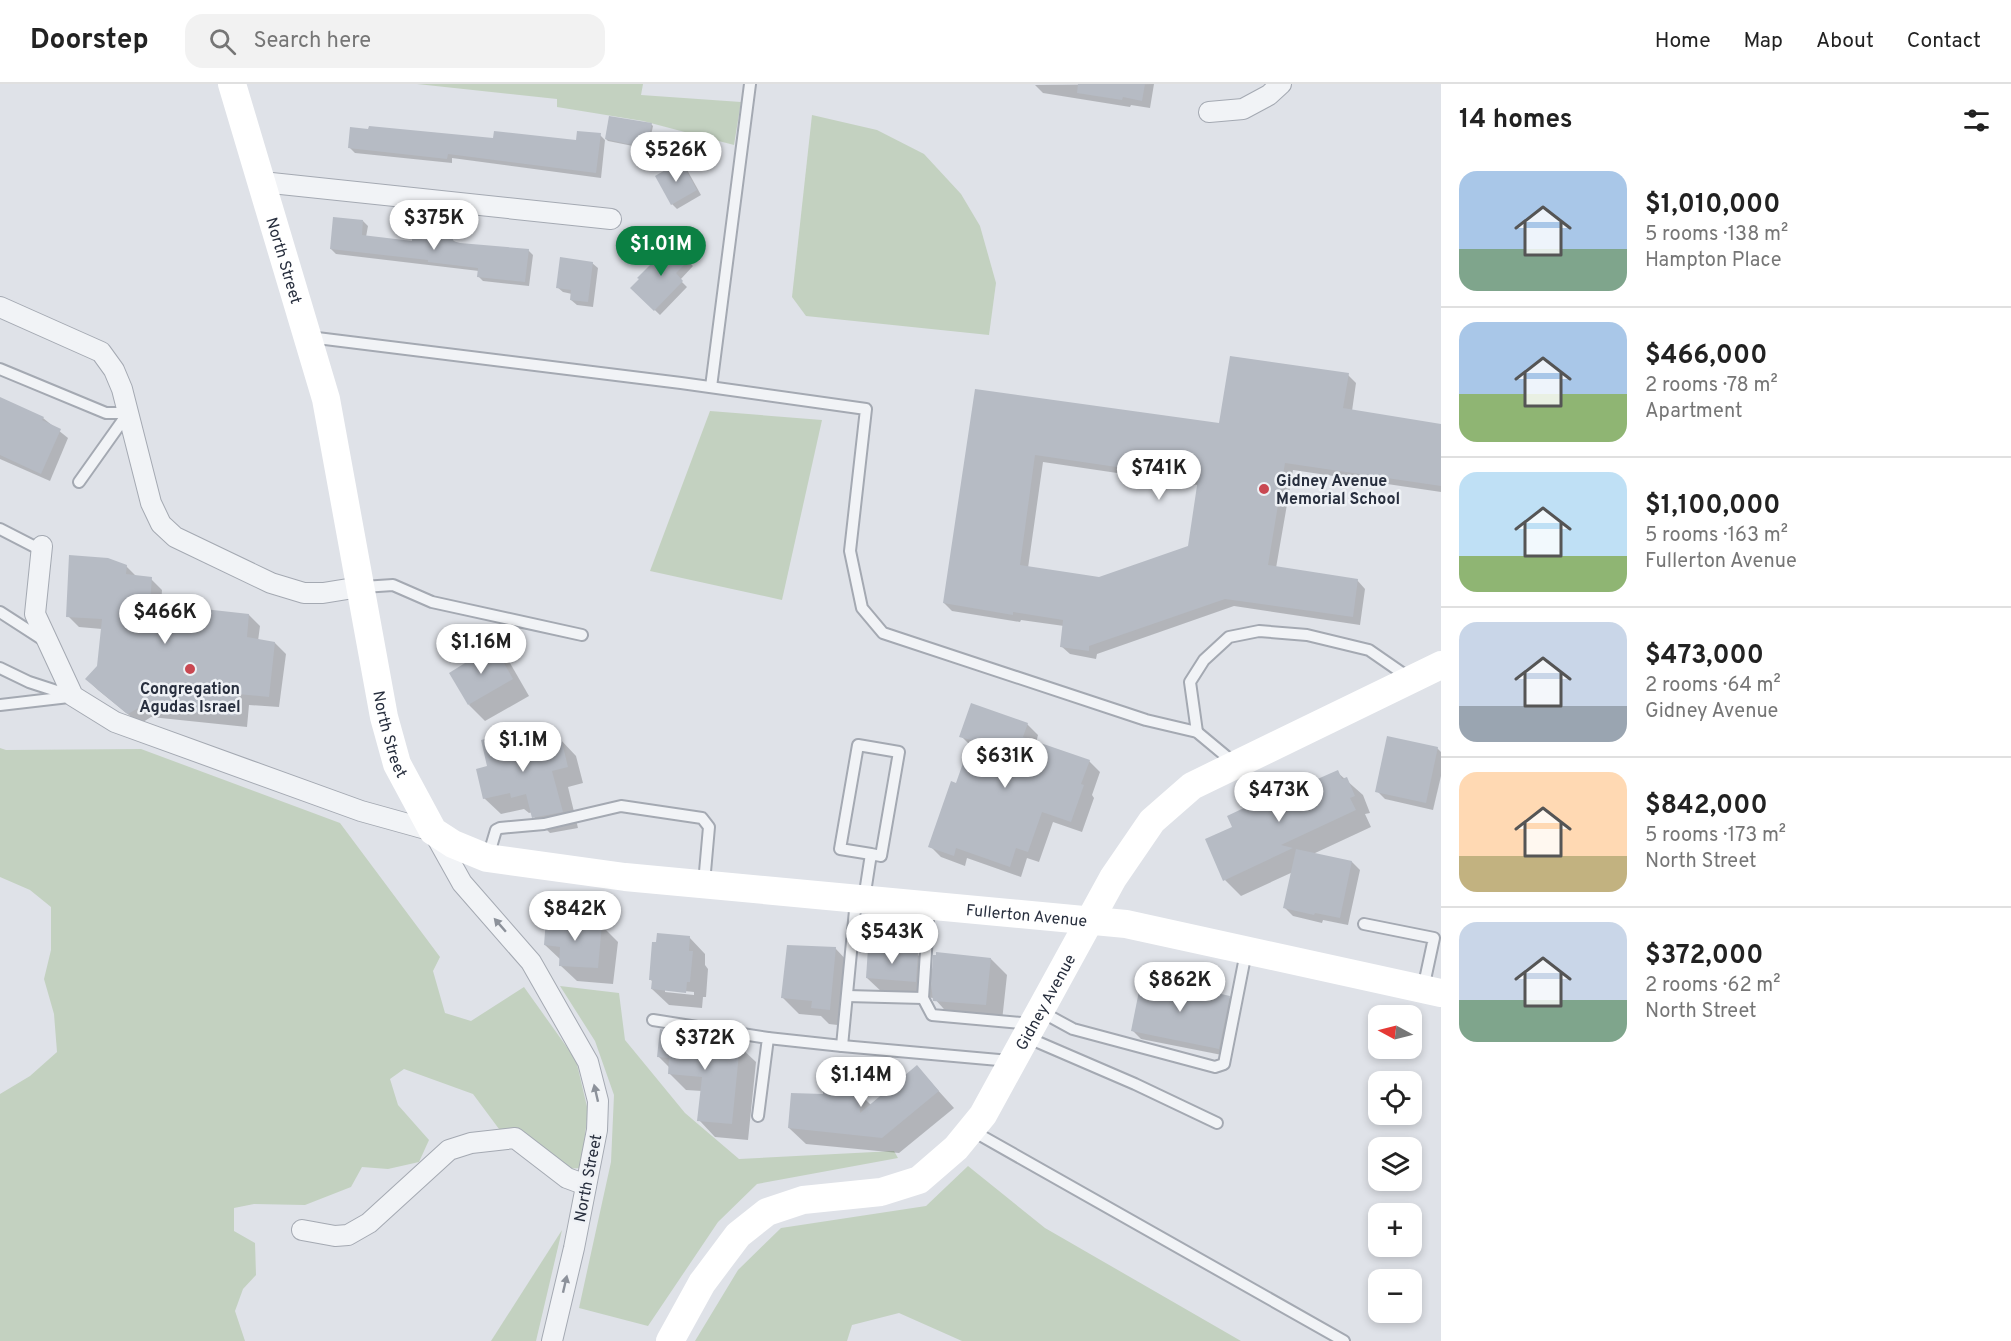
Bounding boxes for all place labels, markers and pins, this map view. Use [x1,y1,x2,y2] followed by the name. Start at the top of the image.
[634,132,718,183] pin: $526K
[392,200,476,251] pin: $375K
[612,226,710,277] pin: $1.01M
[1117,450,1201,501] pin: $741K
[1276,472,1400,510] place label: Gidney Avenue Memorial School
[1257,482,1271,496] marker: Gidney Avenue Memorial School
[123,594,207,645] pin: $466K
[432,624,530,675] pin: $1.16M
[183,662,197,676] marker: Congregation Agudas Israel
[139,680,241,718] place label: Congregation Agudas Israel
[481,722,565,773] pin: $1.1M
[963,738,1047,789] pin: $631K
[1237,772,1321,823] pin: $473K
[533,891,617,942] pin: $842K
[850,914,934,965] pin: $543K
[1138,962,1222,1013] pin: $862K
[663,1020,747,1071] pin: $372K
[812,1057,910,1108] pin: $1.14M

